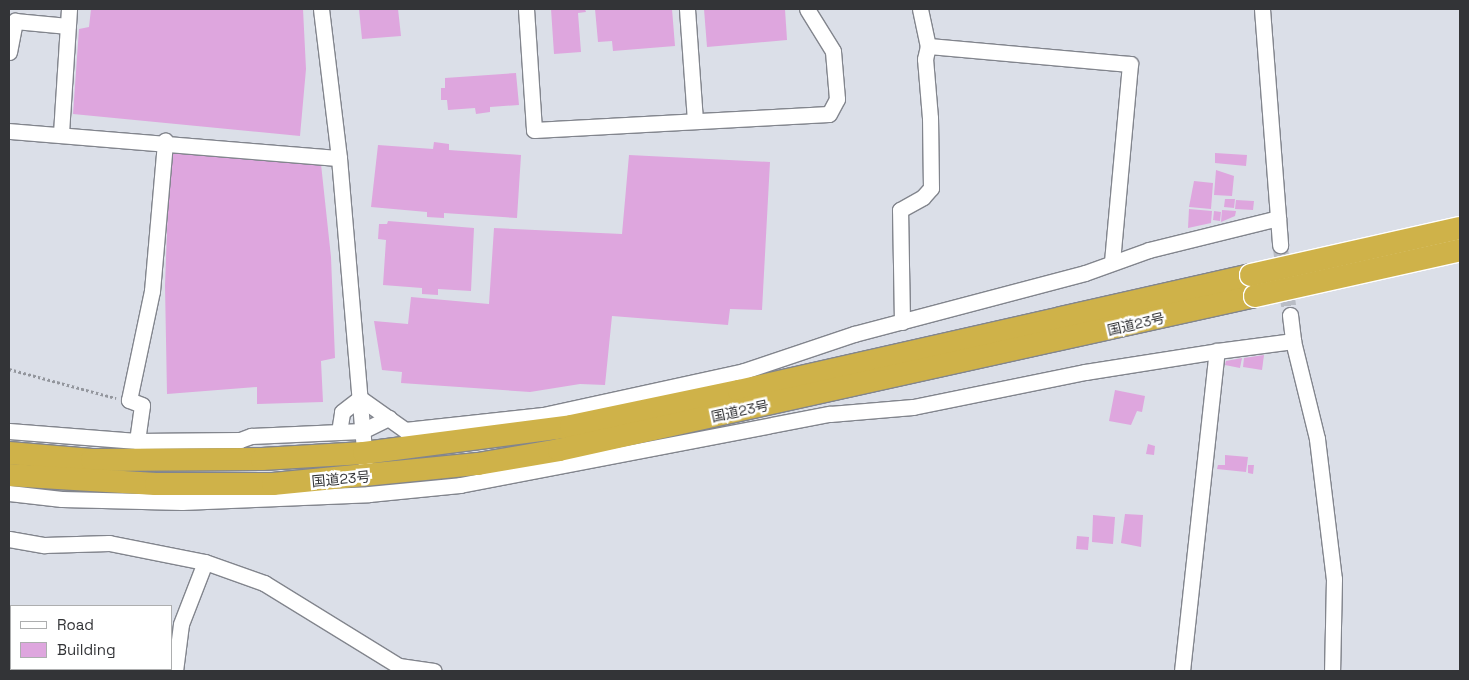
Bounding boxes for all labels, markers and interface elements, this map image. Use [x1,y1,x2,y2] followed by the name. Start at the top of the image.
[1105,309,1167,339] street label: 国道23号
[709,397,771,425] street label: 国道23号
[311,468,371,490] street label: 国道23号
[10,605,172,670] legend
[57,615,94,634] text: Road
[57,640,116,659] text: Building

